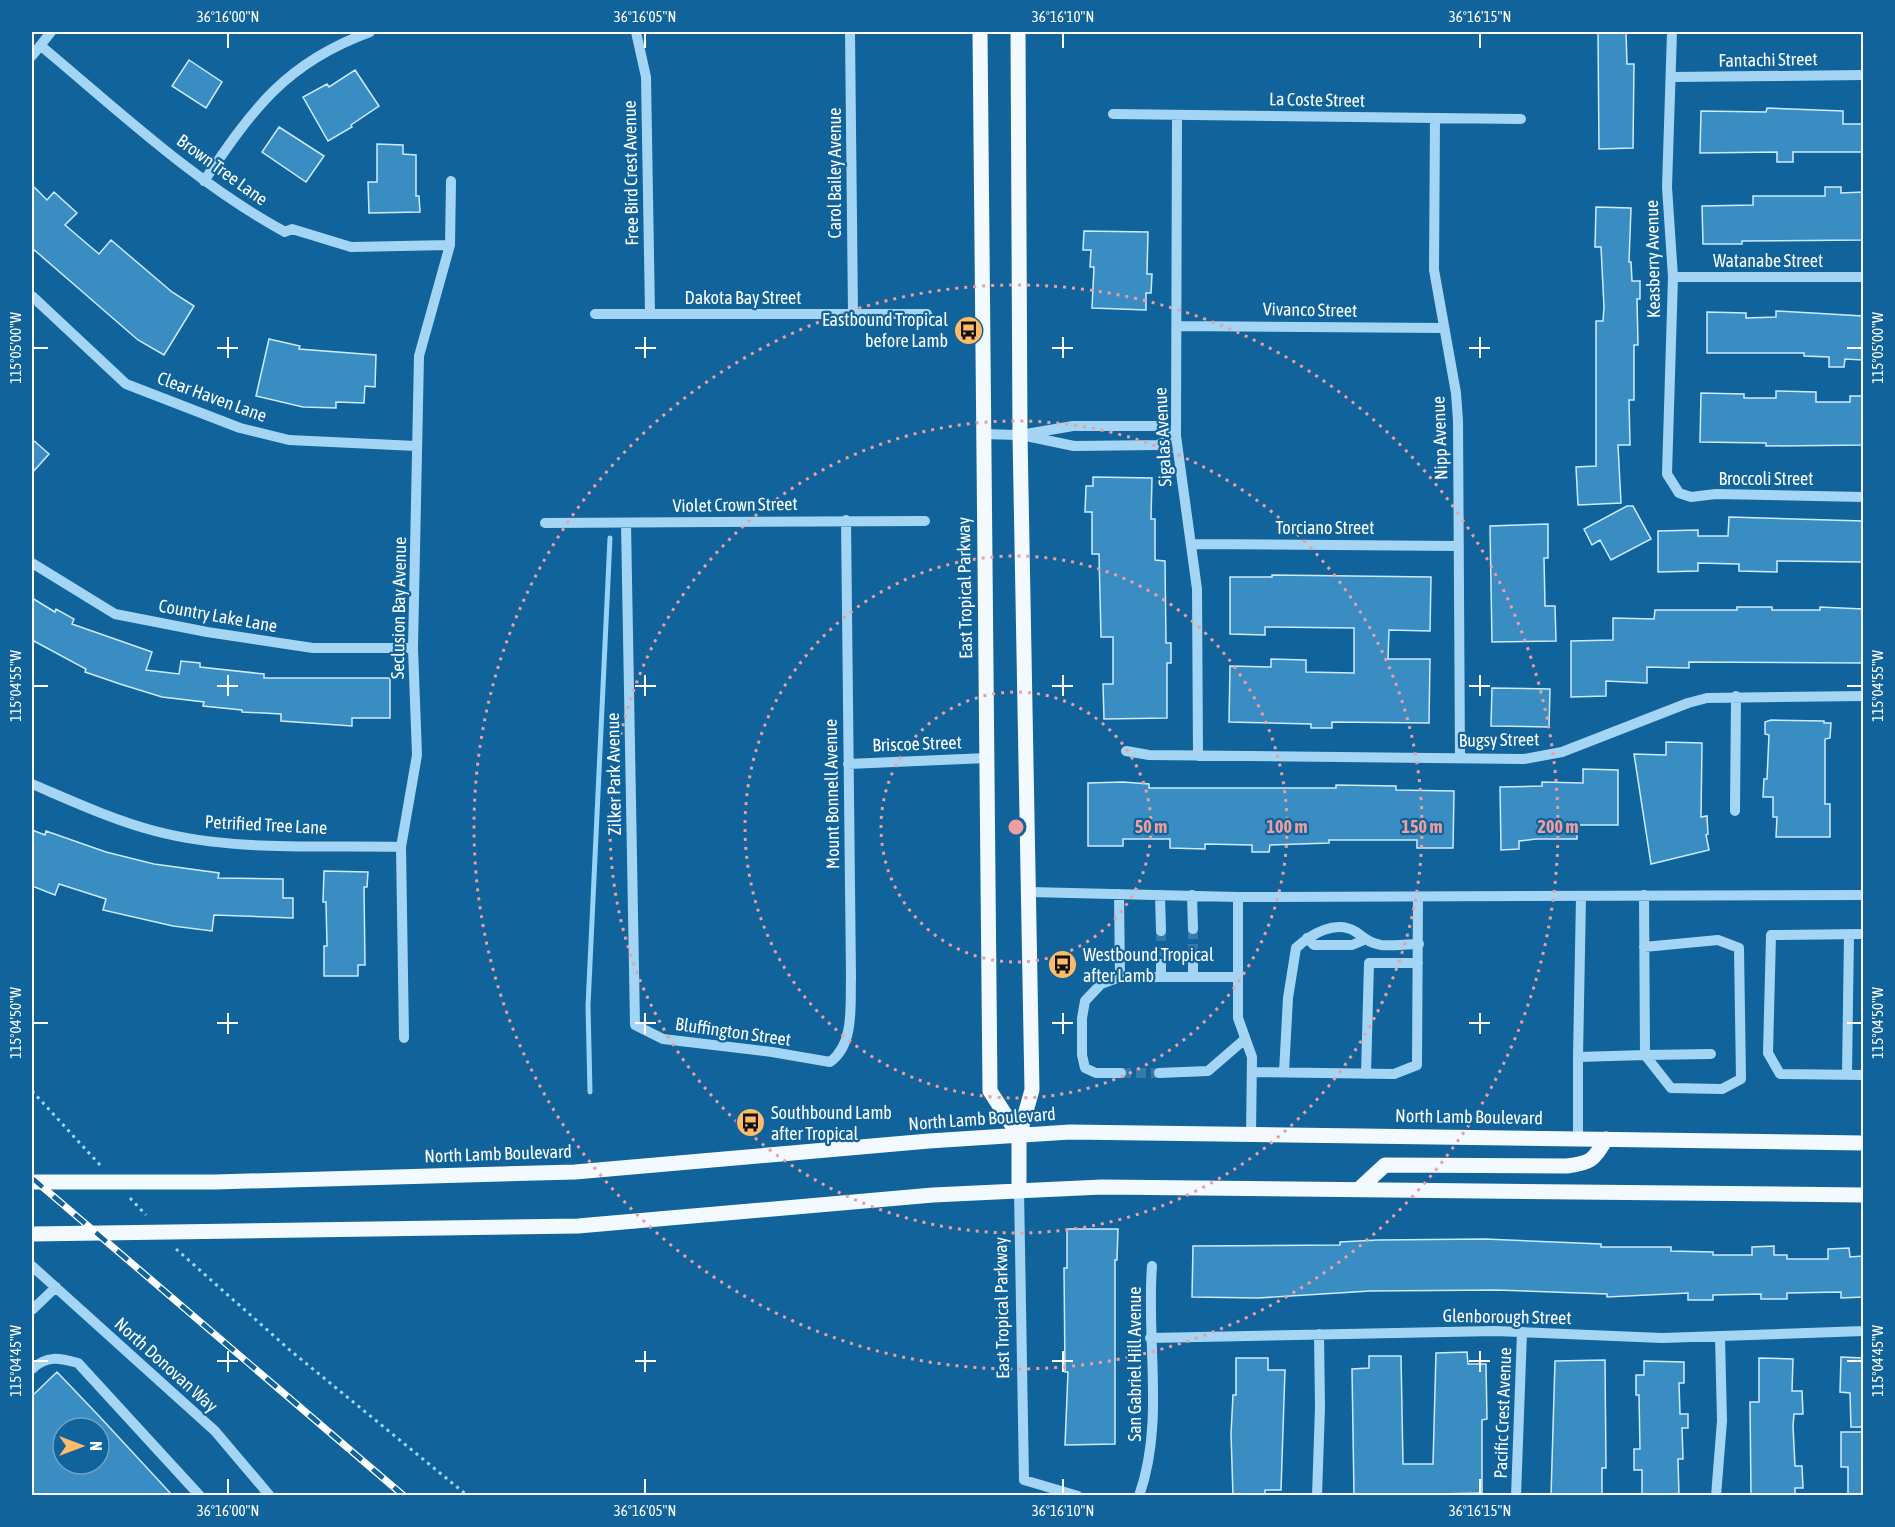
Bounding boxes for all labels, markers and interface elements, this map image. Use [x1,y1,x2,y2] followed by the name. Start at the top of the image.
[197,8,259,25] text: 36°16'00"N
[614,8,676,25] text: 36°16'05"N
[1032,8,1094,25] text: 36°16'10"N
[1449,8,1511,25] text: 36°16'15"N
[1718,48,1818,71] street label: Fantachi Street
[1269,88,1365,111] street label: La Coste Street
[619,100,642,246] street label: Free Bird Crest Avenue
[824,108,845,238] street label: Carol Bailey Avenue
[173,130,272,210] street label: Brown Tree Lane
[1641,200,1664,318] street label: Keasberry Avenue
[1713,250,1823,271] street label: Watanabe Street
[685,287,801,308] street label: Dakota Bay Street
[1263,298,1357,321] street label: Vivanco Street
[822,309,948,351] place label: Eastbound Tropical before Lamb
[7,312,24,384] text: 115°05'00"W
[1869,312,1886,384] text: 115°05'00"W
[953,314,985,346] bus stop icon: Eastbound Tropical before Lamb
[155,367,270,426] street label: Clear Haven Lane
[1149,387,1176,487] street label: Sigalas Avenue
[1428,396,1451,480] street label: Nipp Avenue
[1719,468,1813,489] street label: Broccoli Street
[672,493,798,516] street label: Violet Crown Street
[953,517,976,659] street label: East Tropical Parkway
[1276,517,1374,538] street label: Torciano Street
[387,537,410,679] street label: Seclusion Bay Avenue
[157,595,279,636] street label: Country Lake Lane
[7,650,24,722] text: 115°04'55"W
[1869,650,1886,722] text: 115°04'55"W
[602,712,625,836] street label: Zilker Park Avenue
[820,719,843,869] street label: Mount Bonnell Avenue
[1458,728,1540,751] street label: Bugsy Street
[872,731,962,756] street label: Briscoe Street
[204,811,328,838] street label: Petrified Tree Lane
[1135,816,1167,837] text: 50 m
[1267,816,1307,837] text: 100 m
[1402,816,1442,837] text: 150 m
[1538,816,1578,837] text: 200 m
[1006,817,1026,837] centre of rings
[1083,944,1214,986] place label: Westbound Tropical after Lamb
[1046,949,1078,981] bus stop icon: Westbound Tropical after Lamb
[7,987,24,1059] text: 115°04'50"W
[1869,987,1886,1059] text: 115°04'50"W
[674,1013,792,1050] street label: Bluffington Street
[771,1102,892,1144] place label: Southbound Lamb after Tropical
[908,1103,1056,1134] street label: North Lamb Boulevard
[1395,1105,1543,1128] street label: North Lamb Boulevard
[734,1107,766,1139] bus stop icon: Southbound Lamb after Tropical
[424,1140,572,1167] street label: North Lamb Boulevard
[990,1237,1013,1379] street label: East Tropical Parkway
[1124,1287,1145,1441] street label: San Gabriel Hill Avenue
[1442,1305,1572,1328] street label: Glenborough Street
[111,1313,222,1416] street label: North Donovan Way
[7,1325,24,1397] text: 115°04'45"W
[1869,1325,1886,1397] text: 115°04'45"W
[1490,1347,1515,1479] street label: Pacific Crest Avenue
[51,1416,111,1476] north arrow
[87,1441,105,1451] text: N
[197,1502,259,1519] text: 36°16'00"N
[614,1502,676,1519] text: 36°16'05"N
[1032,1502,1094,1519] text: 36°16'10"N
[1449,1502,1511,1519] text: 36°16'15"N

